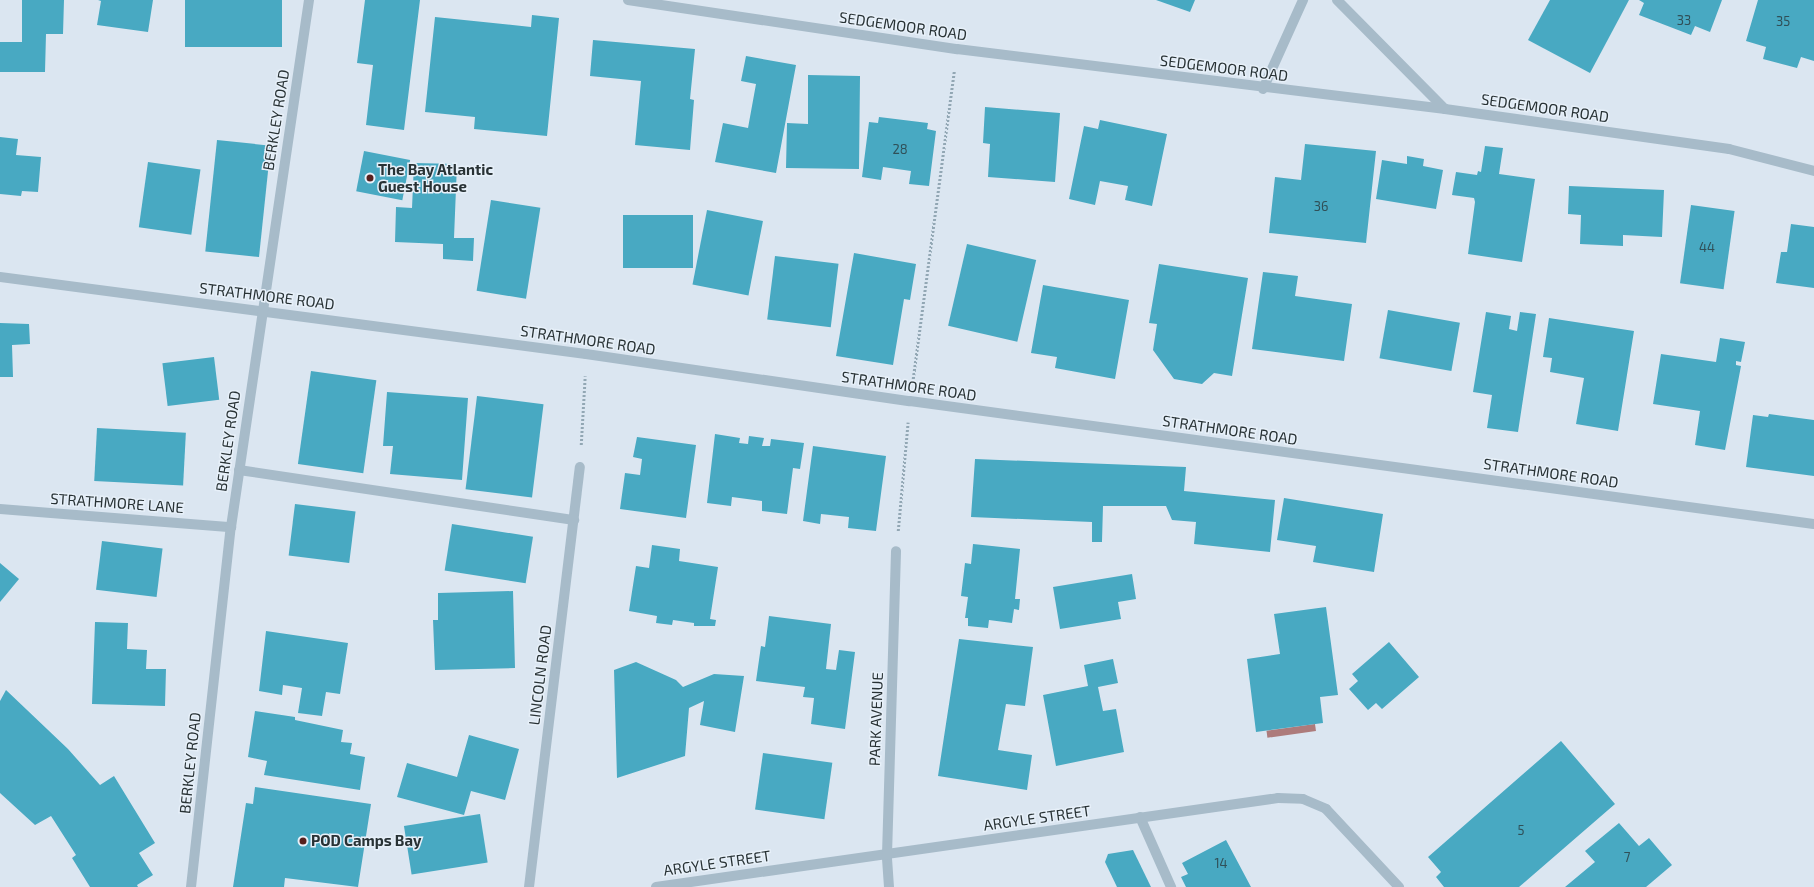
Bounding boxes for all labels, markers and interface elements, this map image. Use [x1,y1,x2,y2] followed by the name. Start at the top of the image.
[838,8,968,44] street label: SEDGEMOOR ROAD
[1677,12,1691,28] house number: 33
[1776,13,1790,29] house number: 35
[1159,51,1289,85] street label: SEDGEMOOR ROAD
[259,68,293,172] street label: BERKLEY ROAD
[1480,90,1610,126] street label: SEDGEMOOR ROAD
[892,141,908,157] house number: 28
[378,160,494,195] place label: The Bay Atlantic Guest House
[365,173,375,183] marker: The Bay Atlantic Guest House
[1314,198,1328,214] house number: 36
[1699,239,1715,255] house number: 44
[198,279,336,313] street label: STRATHMORE ROAD
[519,322,657,358] street label: STRATHMORE ROAD
[840,368,978,404] street label: STRATHMORE ROAD
[212,389,244,493] street label: BERKLEY ROAD
[1161,412,1299,448] street label: STRATHMORE ROAD
[1482,455,1620,491] street label: STRATHMORE ROAD
[50,489,184,517] street label: STRATHMORE LANE
[525,624,555,726] street label: LINCOLN ROAD
[865,671,887,767] street label: PARK AVENUE
[176,711,204,815] street label: BERKLEY ROAD
[982,802,1092,834] street label: ARGYLE STREET
[1518,822,1524,838] house number: 5
[311,832,421,850] place label: POD Camps Bay
[298,836,308,846] marker: POD Camps Bay
[662,847,772,879] street label: ARGYLE STREET
[1624,849,1630,865] house number: 7
[1214,855,1228,871] house number: 14

